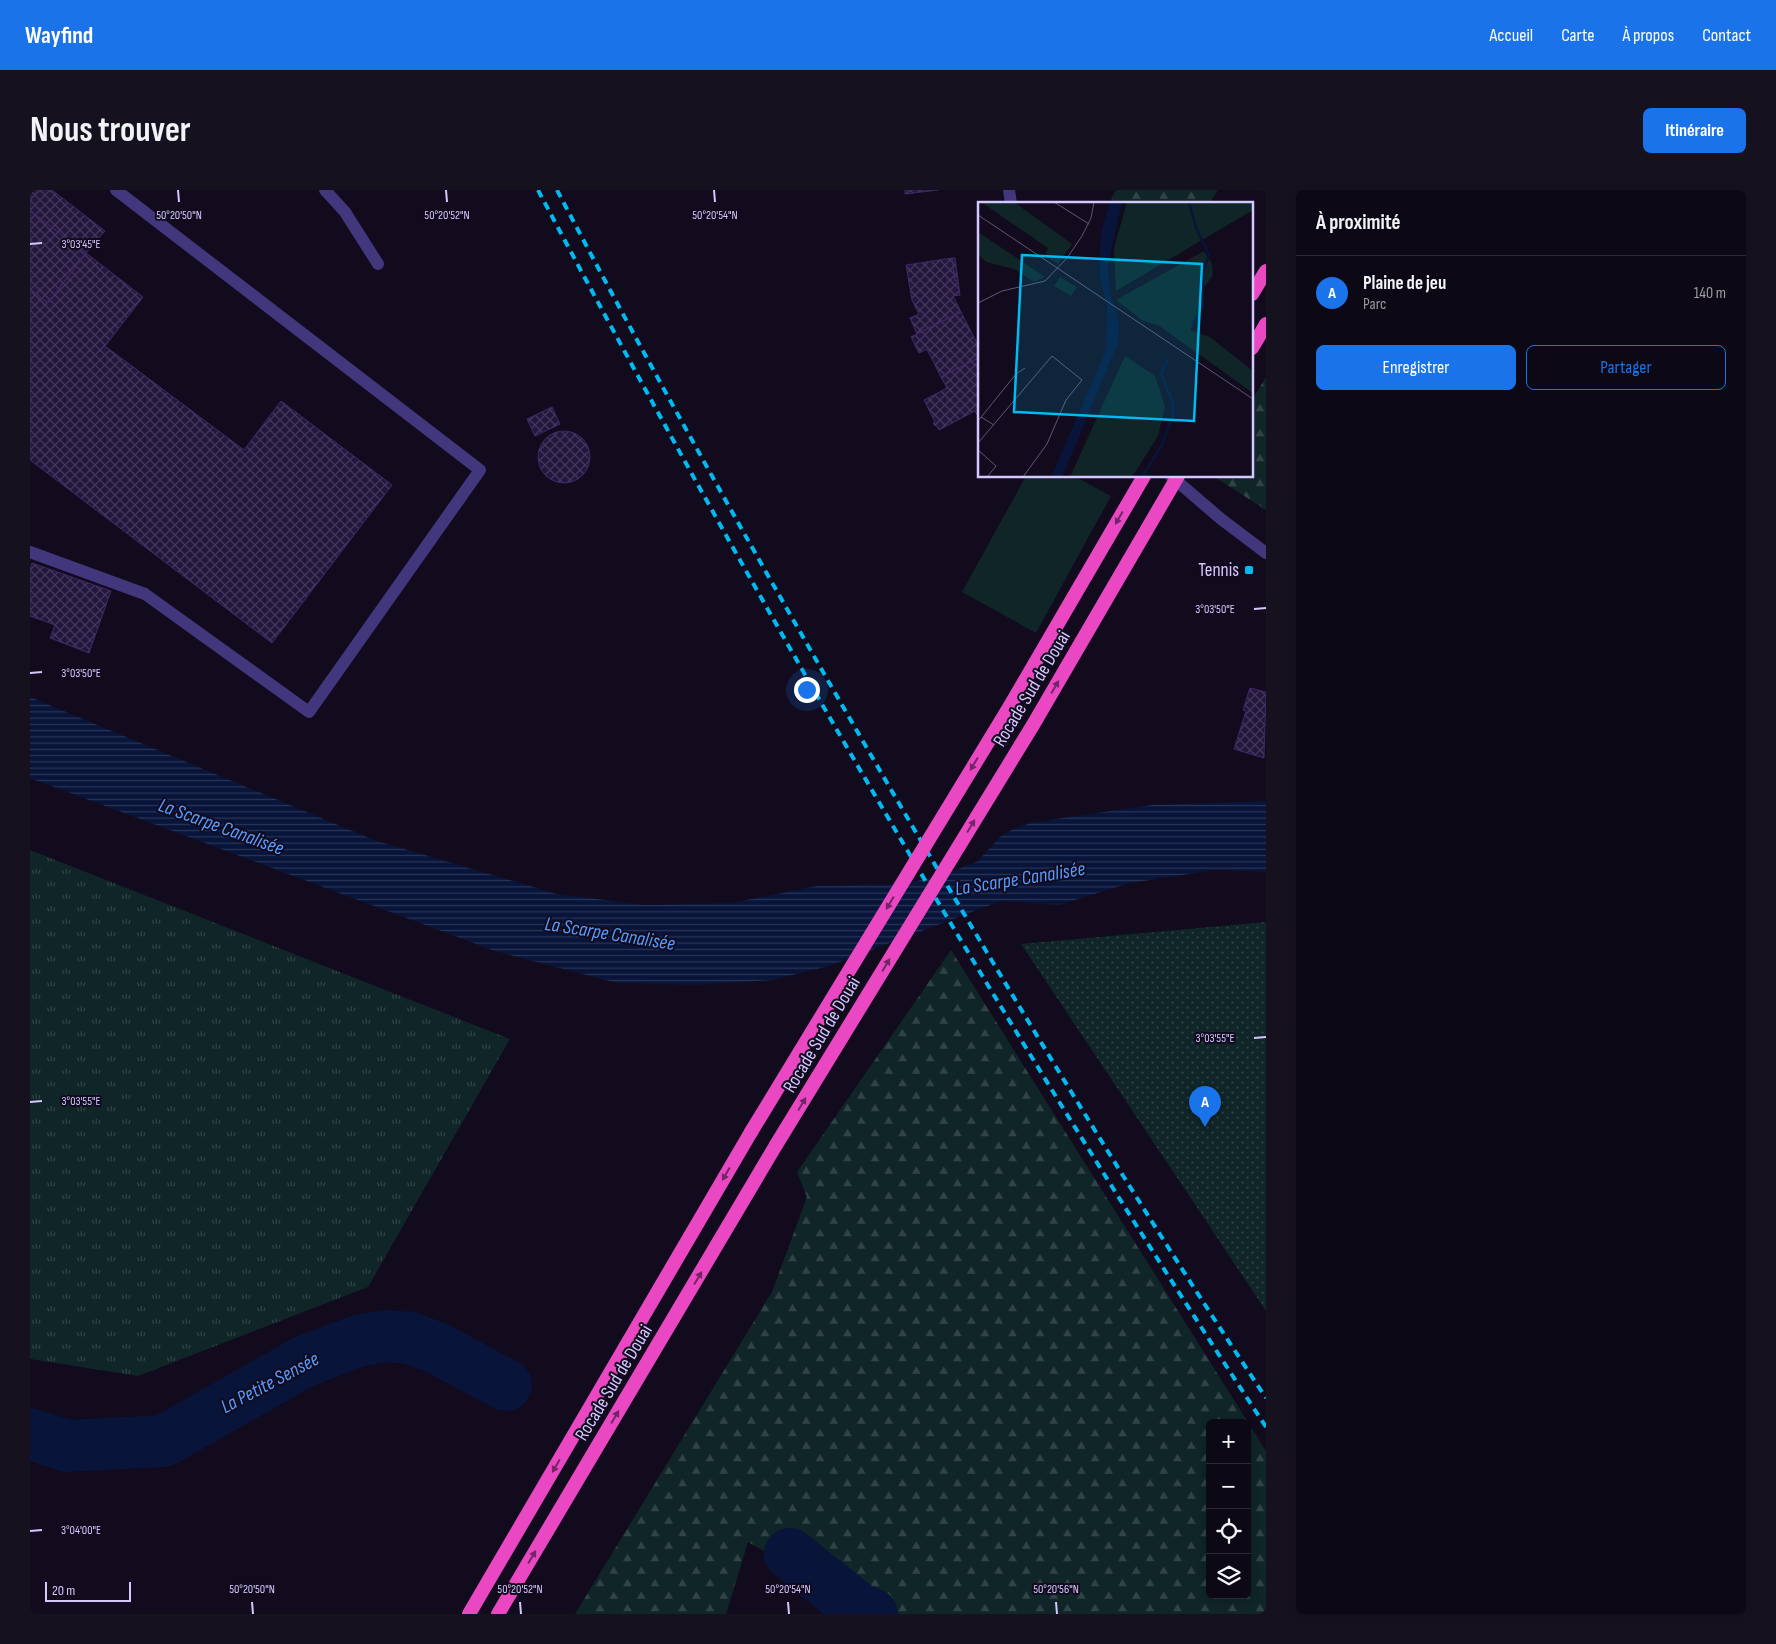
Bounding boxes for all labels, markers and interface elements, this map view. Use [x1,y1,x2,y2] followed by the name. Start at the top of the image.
[25,21,93,50] text: Wayfind
[1489,25,1533,46] text: Accueil
[1561,25,1594,46] text: Carte
[1622,25,1674,46] text: À propos
[1702,25,1751,46] text: Contact
[1643,108,1746,153] button: Itinéraire
[30,109,191,152] text: Nous trouver
[978,202,1254,478] inset map
[156,208,202,223] text: 50°20'50"N
[424,208,470,223] text: 50°20'52"N
[692,208,738,223] text: 50°20'54"N
[1316,210,1401,235] text: À proximité
[61,237,101,252] text: 3°03'45"E
[1363,272,1446,295] text: Plaine de jeu
[1328,284,1336,303] text: A
[1694,284,1726,303] text: 140 m
[1363,295,1386,314] text: Parc
[1316,345,1516,390] button: Enregistrer
[1526,345,1726,390] button: Partager
[1115,512,1124,525] one-way arrow
[1198,559,1239,582] place label: Tennis
[1243,564,1255,576] marker: Tennis
[1195,602,1235,617] text: 3°03'50"E
[988,627,1076,751] street label: Rocade Sud de Douai
[61,666,101,681] text: 3°03'50"E
[794,677,820,703] your location
[1051,680,1059,695] one-way arrow
[970,757,979,770] one-way arrow
[155,793,287,861] water label: La Scarpe Canalisée
[966,820,976,833] one-way arrow
[953,857,1087,901] water label: La Scarpe Canalisée
[886,896,895,909] one-way arrow
[543,912,677,956] water label: La Scarpe Canalisée
[882,959,891,972] one-way arrow
[778,973,866,1097] street label: Rocade Sud de Douai
[1196,1031,1234,1046] text: 3°03'55"E
[1189,1086,1221,1127] pin: A
[62,1094,100,1109] text: 3°03'55"E
[797,1097,806,1110] one-way arrow
[722,1168,731,1181] one-way arrow
[693,1271,702,1284] one-way arrow
[570,1321,658,1445] street label: Rocade Sud de Douai
[217,1347,323,1419] water label: La Petite Sensée
[611,1411,620,1424] one-way arrow
[1206,1419,1251,1599] map controls
[1206,1419,1251,1464] button: +
[552,1458,560,1473] one-way arrow
[1206,1464,1251,1509] button: −
[1206,1509,1251,1554] button: locate
[61,1523,101,1538] text: 3°04'00"E
[528,1551,537,1564] one-way arrow
[1206,1554,1251,1599] button: layers
[45,1579,131,1602] scale bar
[52,1582,75,1599] text: 20 m
[229,1582,275,1597] text: 50°20'50"N
[497,1582,543,1597] text: 50°20'52"N
[765,1582,811,1597] text: 50°20'54"N
[1033,1582,1079,1597] text: 50°20'56"N

